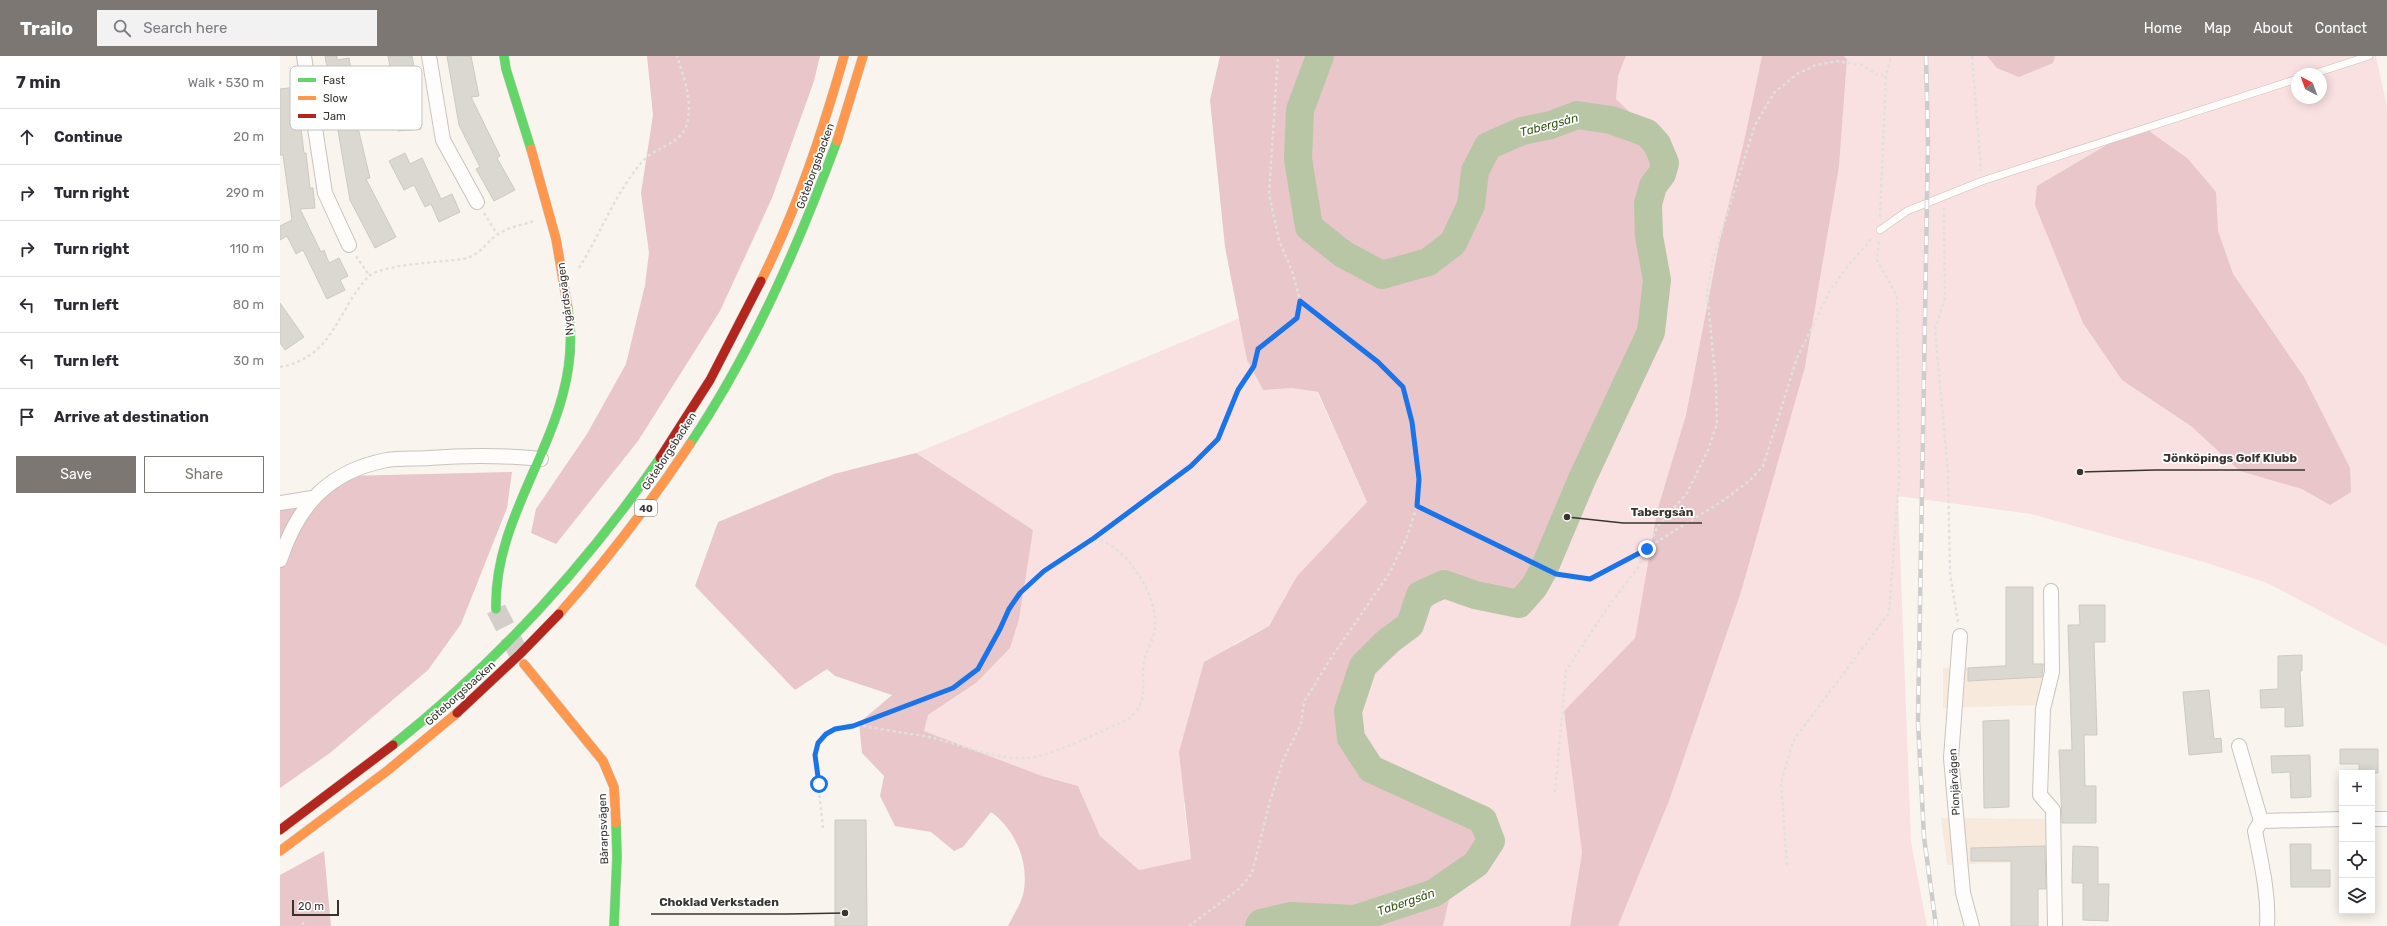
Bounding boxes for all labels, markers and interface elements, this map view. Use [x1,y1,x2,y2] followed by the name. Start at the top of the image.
[97,10,377,46] search box
[20,17,73,40] text: Trailo
[111,17,133,39] icon: search
[143,19,227,37] text: Search here
[2144,20,2182,37] text: Home
[2204,20,2231,37] text: Map
[2253,20,2293,37] text: About
[2315,20,2367,37] text: Contact
[290,66,422,130] legend
[2291,68,2327,104] north arrow
[16,72,61,92] text: 7 min
[323,74,346,87] text: Fast
[188,75,264,90] text: Walk · 530 m
[323,92,348,105] text: Slow
[323,110,346,123] text: Jam
[1518,110,1580,140] water label: Tabergsån
[794,122,837,211] street label: Göteborgsbacken
[16,126,38,148] icon: ahead
[54,128,123,146] text: Continue
[233,129,264,144] text: 20 m
[16,182,38,204] icon: right
[54,184,129,202] text: Turn right
[226,185,264,200] text: 290 m
[16,238,38,260] icon: right
[54,240,129,258] text: Turn right
[230,241,264,256] text: 110 m
[555,262,576,336] street label: Nygårdsvägen
[16,294,38,316] icon: left
[54,296,119,314] text: Turn left
[233,297,264,312] text: 80 m
[16,350,38,372] icon: left
[54,352,119,370] text: Turn left
[233,353,264,368] text: 30 m
[16,406,38,428] icon: arrive
[54,408,209,426] text: Arrive at destination
[639,410,699,493] street label: Göteborgsbacken
[2155,446,2305,470] callout: Jönköpings Golf Klubb
[2163,451,2297,465] text: Jönköpings Golf Klubb
[16,456,136,493] button: Save
[144,456,264,493] button: Share
[1623,499,1702,523] callout: Tabergsån
[635,500,657,516] road number: 40
[1631,505,1694,519] text: Tabergsån
[1638,540,1656,558] route end
[422,658,498,728] street label: Göteborgsbacken
[1946,748,1963,816] street label: Pionjärvägen
[2339,770,2375,914] map controls
[2339,770,2375,806] button: +
[810,775,828,793] route start
[596,793,611,865] street label: Bårarpsvägen
[2339,806,2375,842] button: −
[2339,842,2375,878] button: locate
[2339,878,2375,914] button: layers
[1375,886,1437,918] water label: Tabergsån
[651,890,787,914] callout: Choklad Verkstaden
[659,895,779,909] text: Choklad Verkstaden
[292,898,339,917] scale bar
[298,900,324,913] text: 20 m

